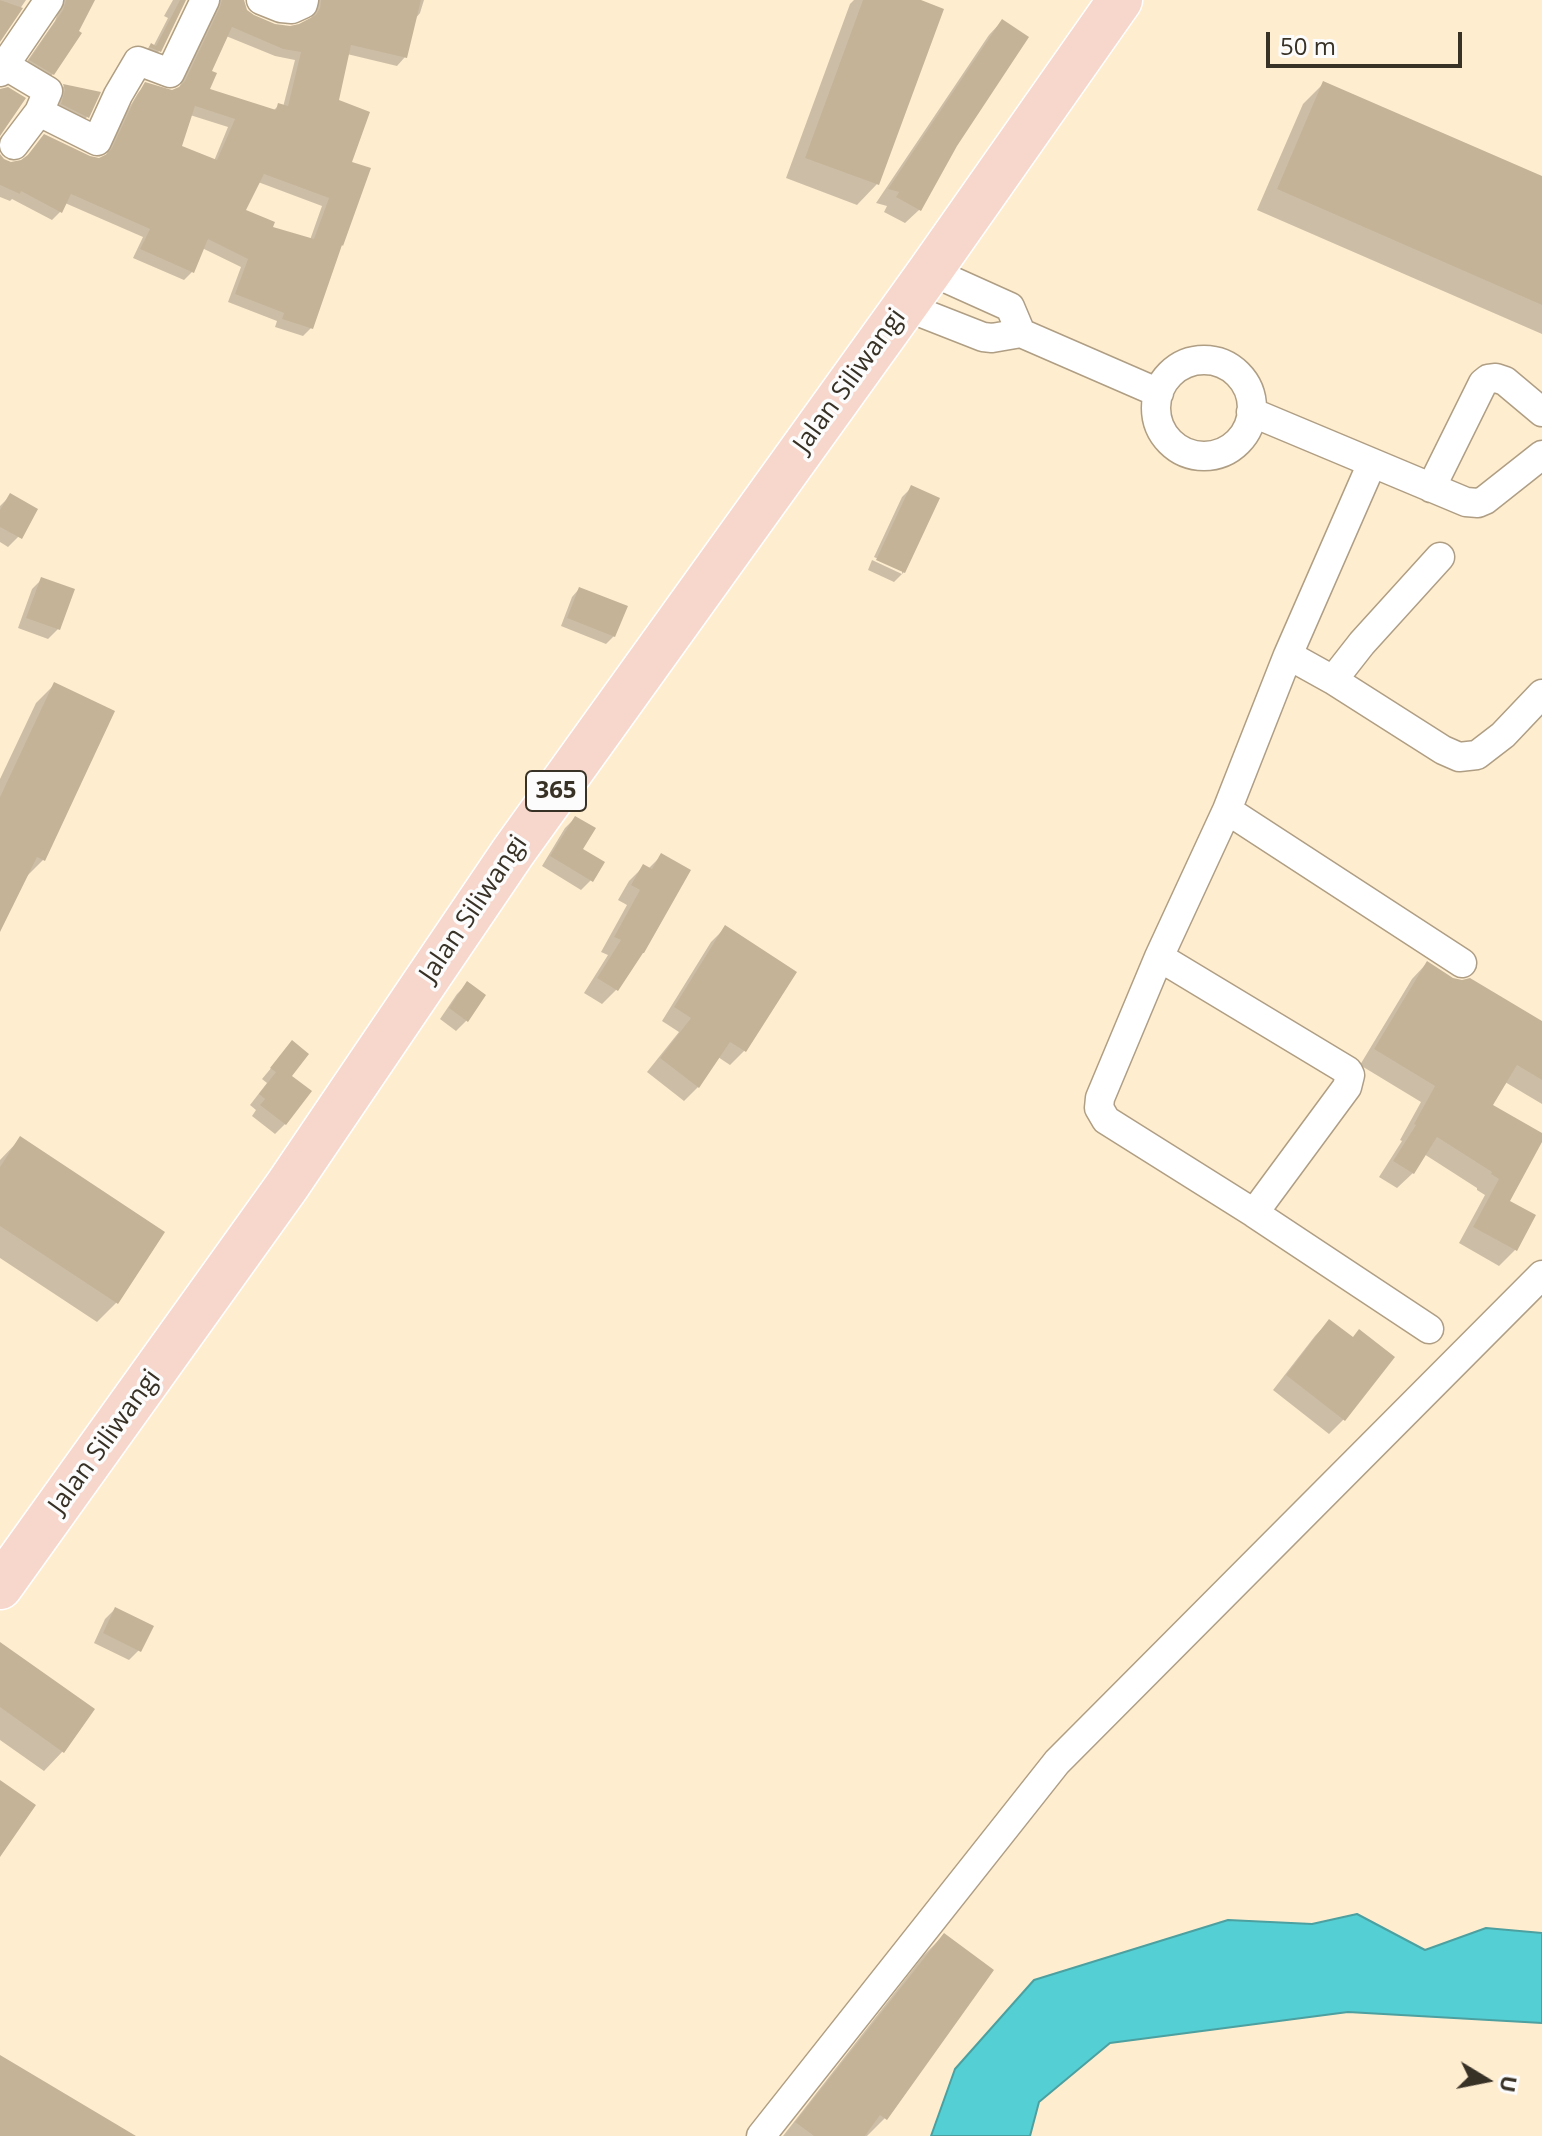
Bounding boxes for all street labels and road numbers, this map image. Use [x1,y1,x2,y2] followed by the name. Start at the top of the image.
[787,303,913,459] street label: Jalan Siliwangi
[526,771,586,811] road number: 365
[413,830,535,988] street label: Jalan Siliwangi
[42,1364,168,1520] street label: Jalan Siliwangi

